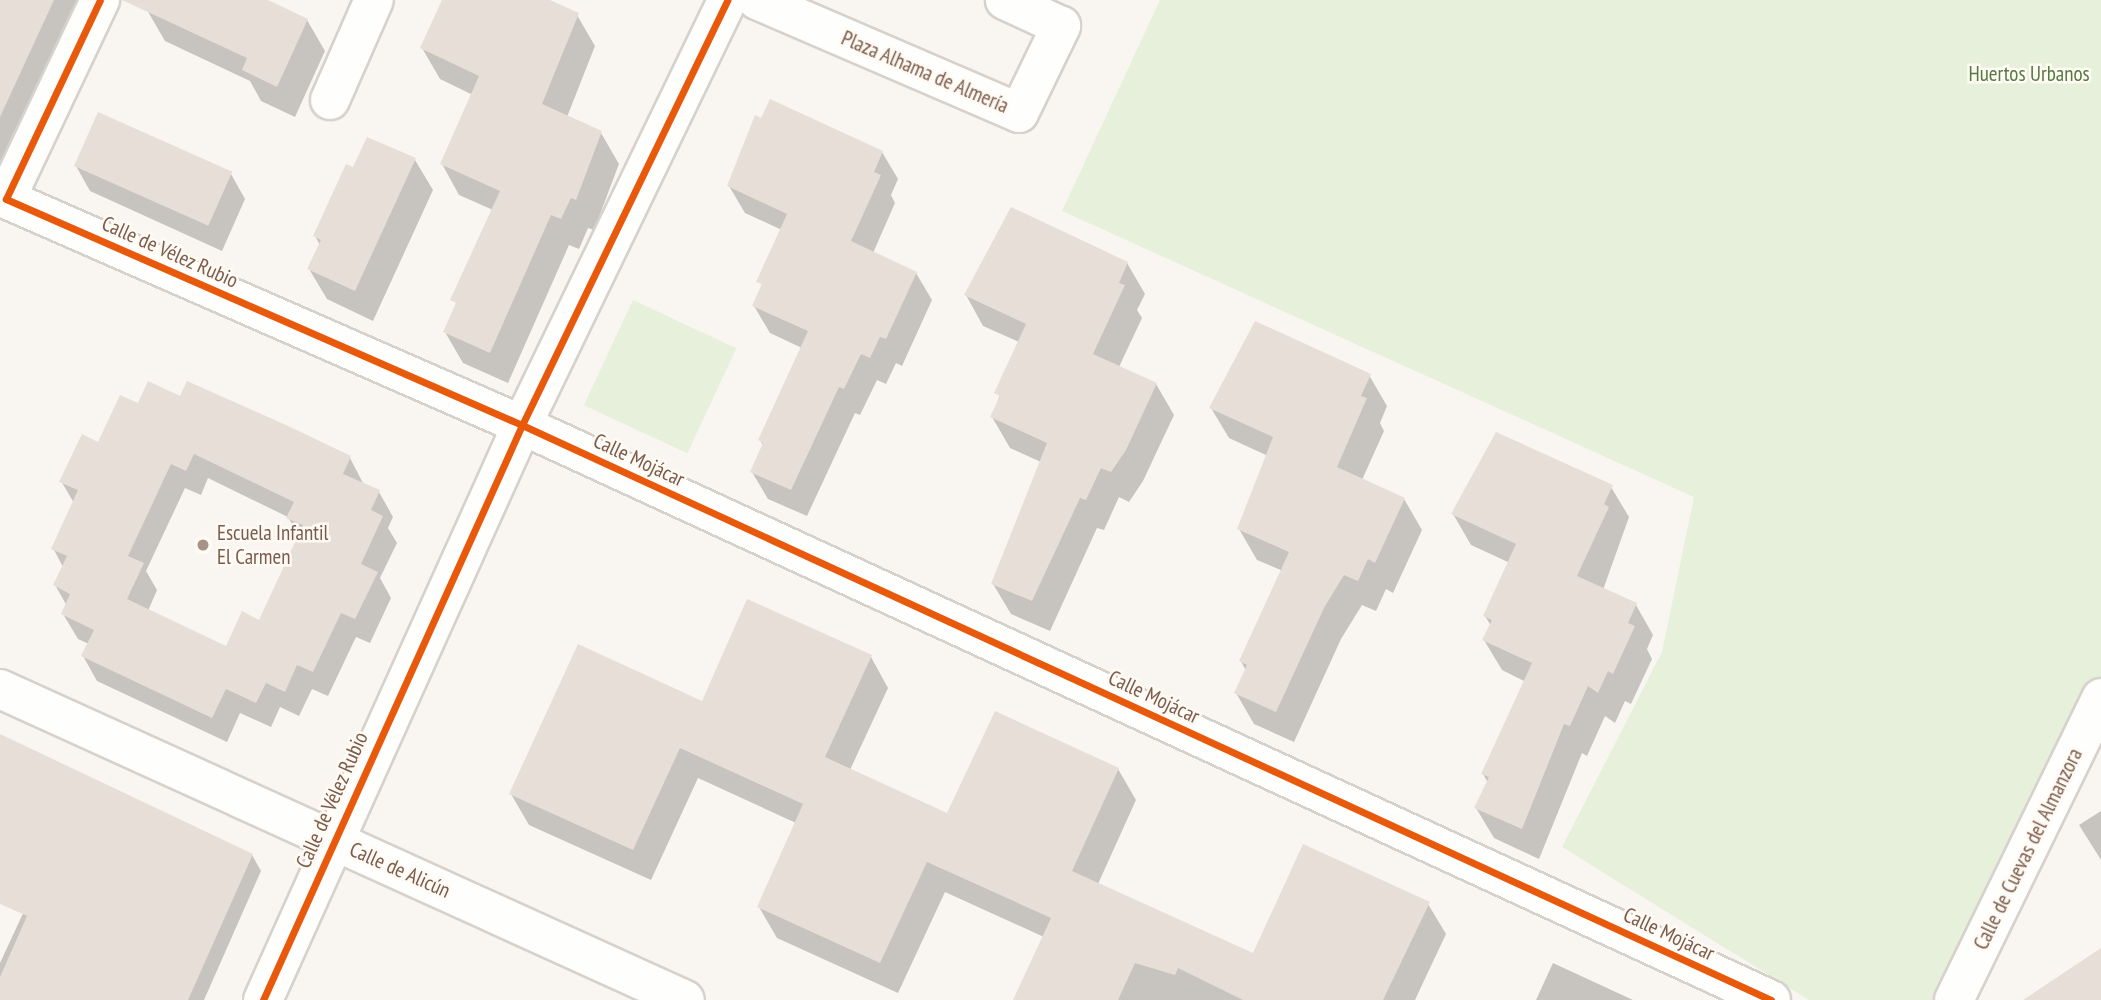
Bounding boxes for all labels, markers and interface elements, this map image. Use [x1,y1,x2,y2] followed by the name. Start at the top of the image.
[837,25,1013,119] street label: Plaza Alhama de Almería
[1968,61,2090,87] park label: Huertos Urbanos
[97,210,243,294] street label: Calle de Vélez Rubio
[589,428,689,492] street label: Calle Mojácar
[217,520,328,570] place label: Escuela Infantil El Carmen
[195,537,211,553] marker: Escuela Infantil El Carmen
[1104,665,1204,729] street label: Calle Mojácar
[290,727,374,873] street label: Calle de Vélez Rubio
[1968,744,2088,954] street label: Calle de Cuevas del Almanzora
[346,837,454,903] street label: Calle de Alicún
[1619,902,1719,966] street label: Calle Mojácar

